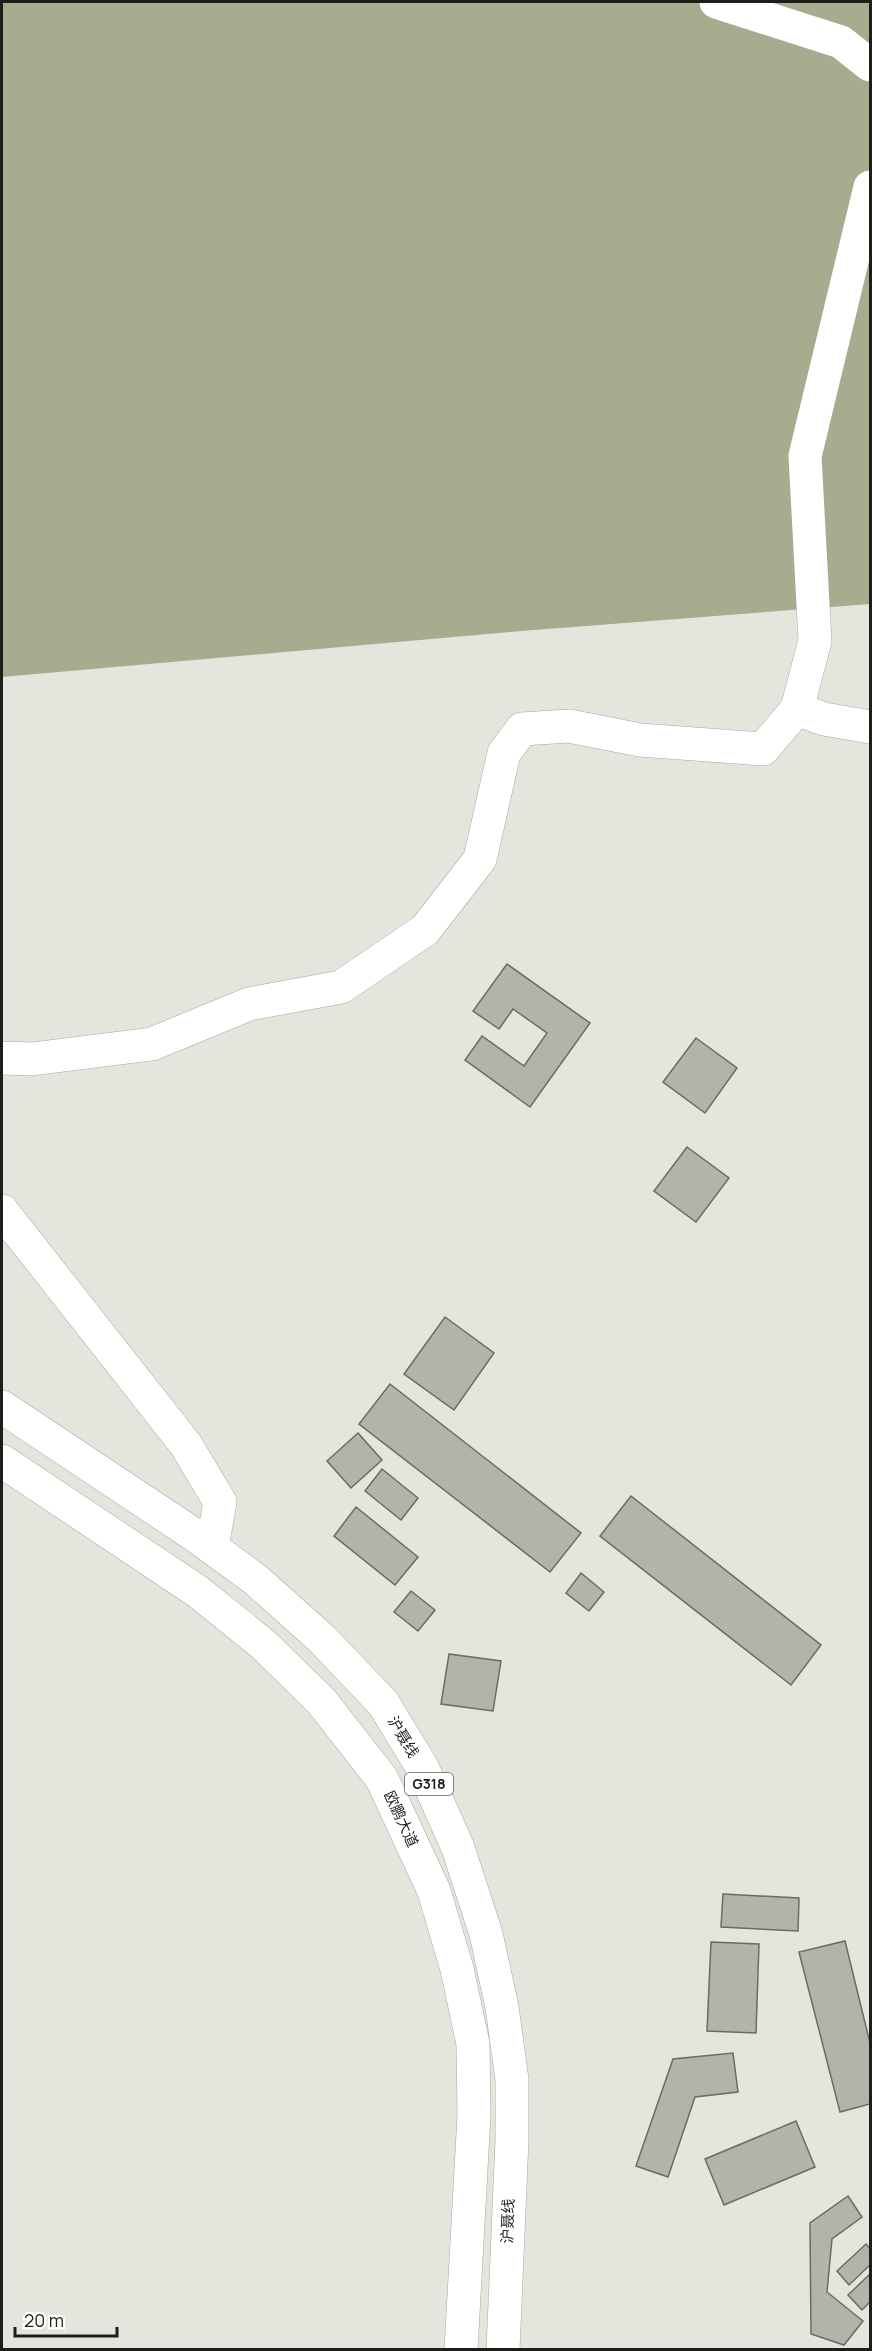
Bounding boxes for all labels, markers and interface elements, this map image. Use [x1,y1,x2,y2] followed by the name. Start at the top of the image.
[383,1712,424,1761] street label: 沪聂线
[405,1773,453,1795] road number: G318
[379,1787,424,1850] street label: 欧鹏大道
[496,2198,519,2244] street label: 沪聂线
[15,2300,117,2338] scale bar
[24,2308,64,2332] text: 20 m

